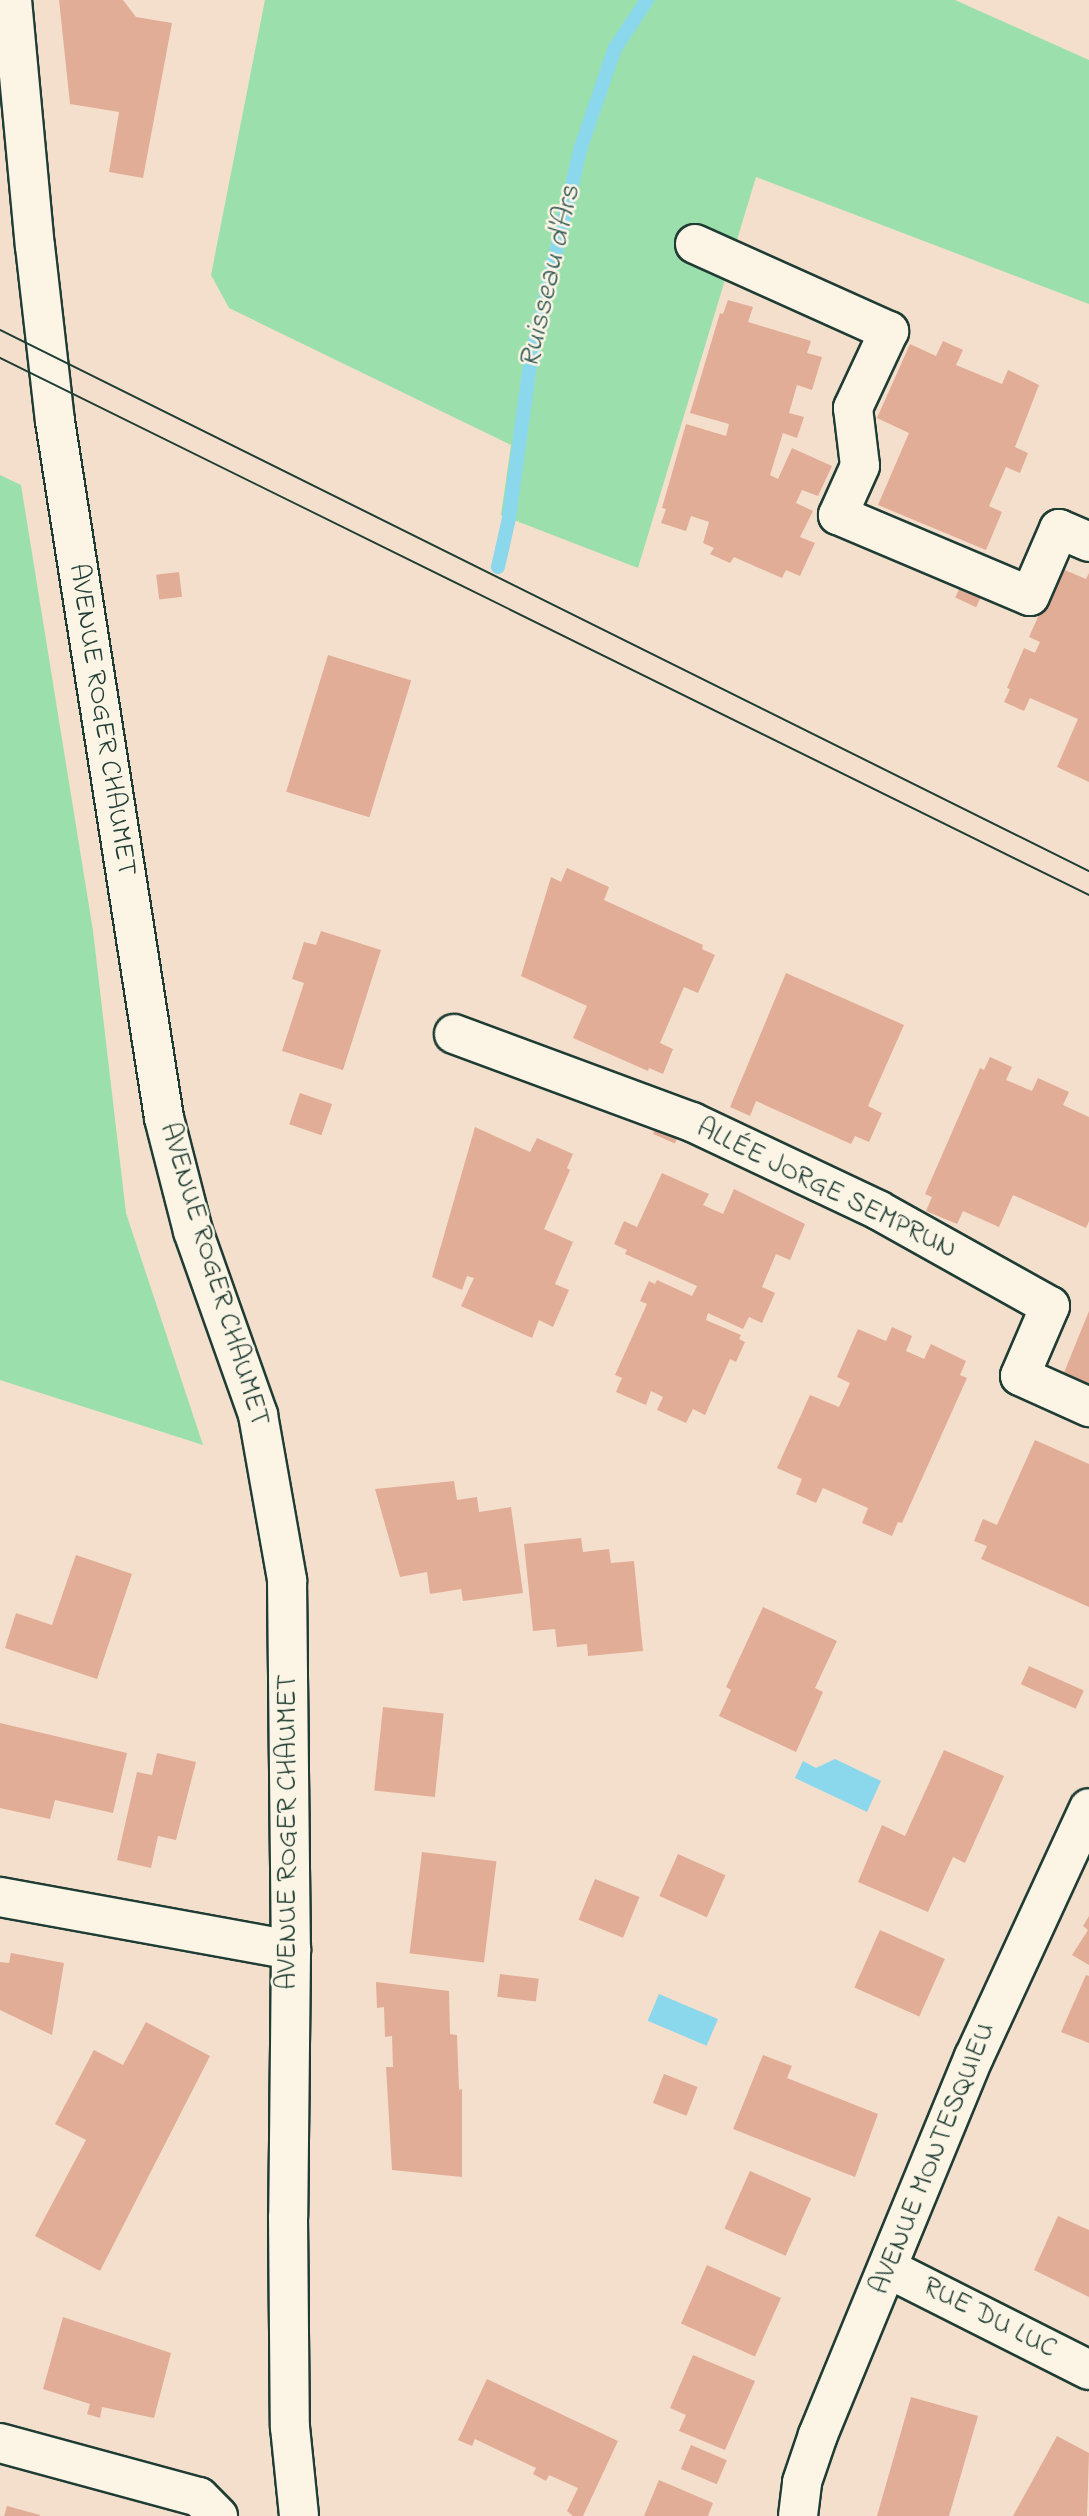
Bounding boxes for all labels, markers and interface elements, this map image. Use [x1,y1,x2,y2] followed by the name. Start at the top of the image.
[512,182,590,372] water label: Ruisseau d'Ars
[60,561,142,879] street label: AVENUE ROGER CHAUMET
[691,1112,961,1268] street label: ALLÉE JORGE SEMPRUN
[151,1119,275,1431] street label: AVENUE ROGER CHAUMET
[272,1674,306,1990] street label: AVENUE ROGER CHAUMET
[864,2018,1004,2300] street label: AVENUE MONTESQUIEU
[916,2271,1062,2367] street label: RUE DU LUC

